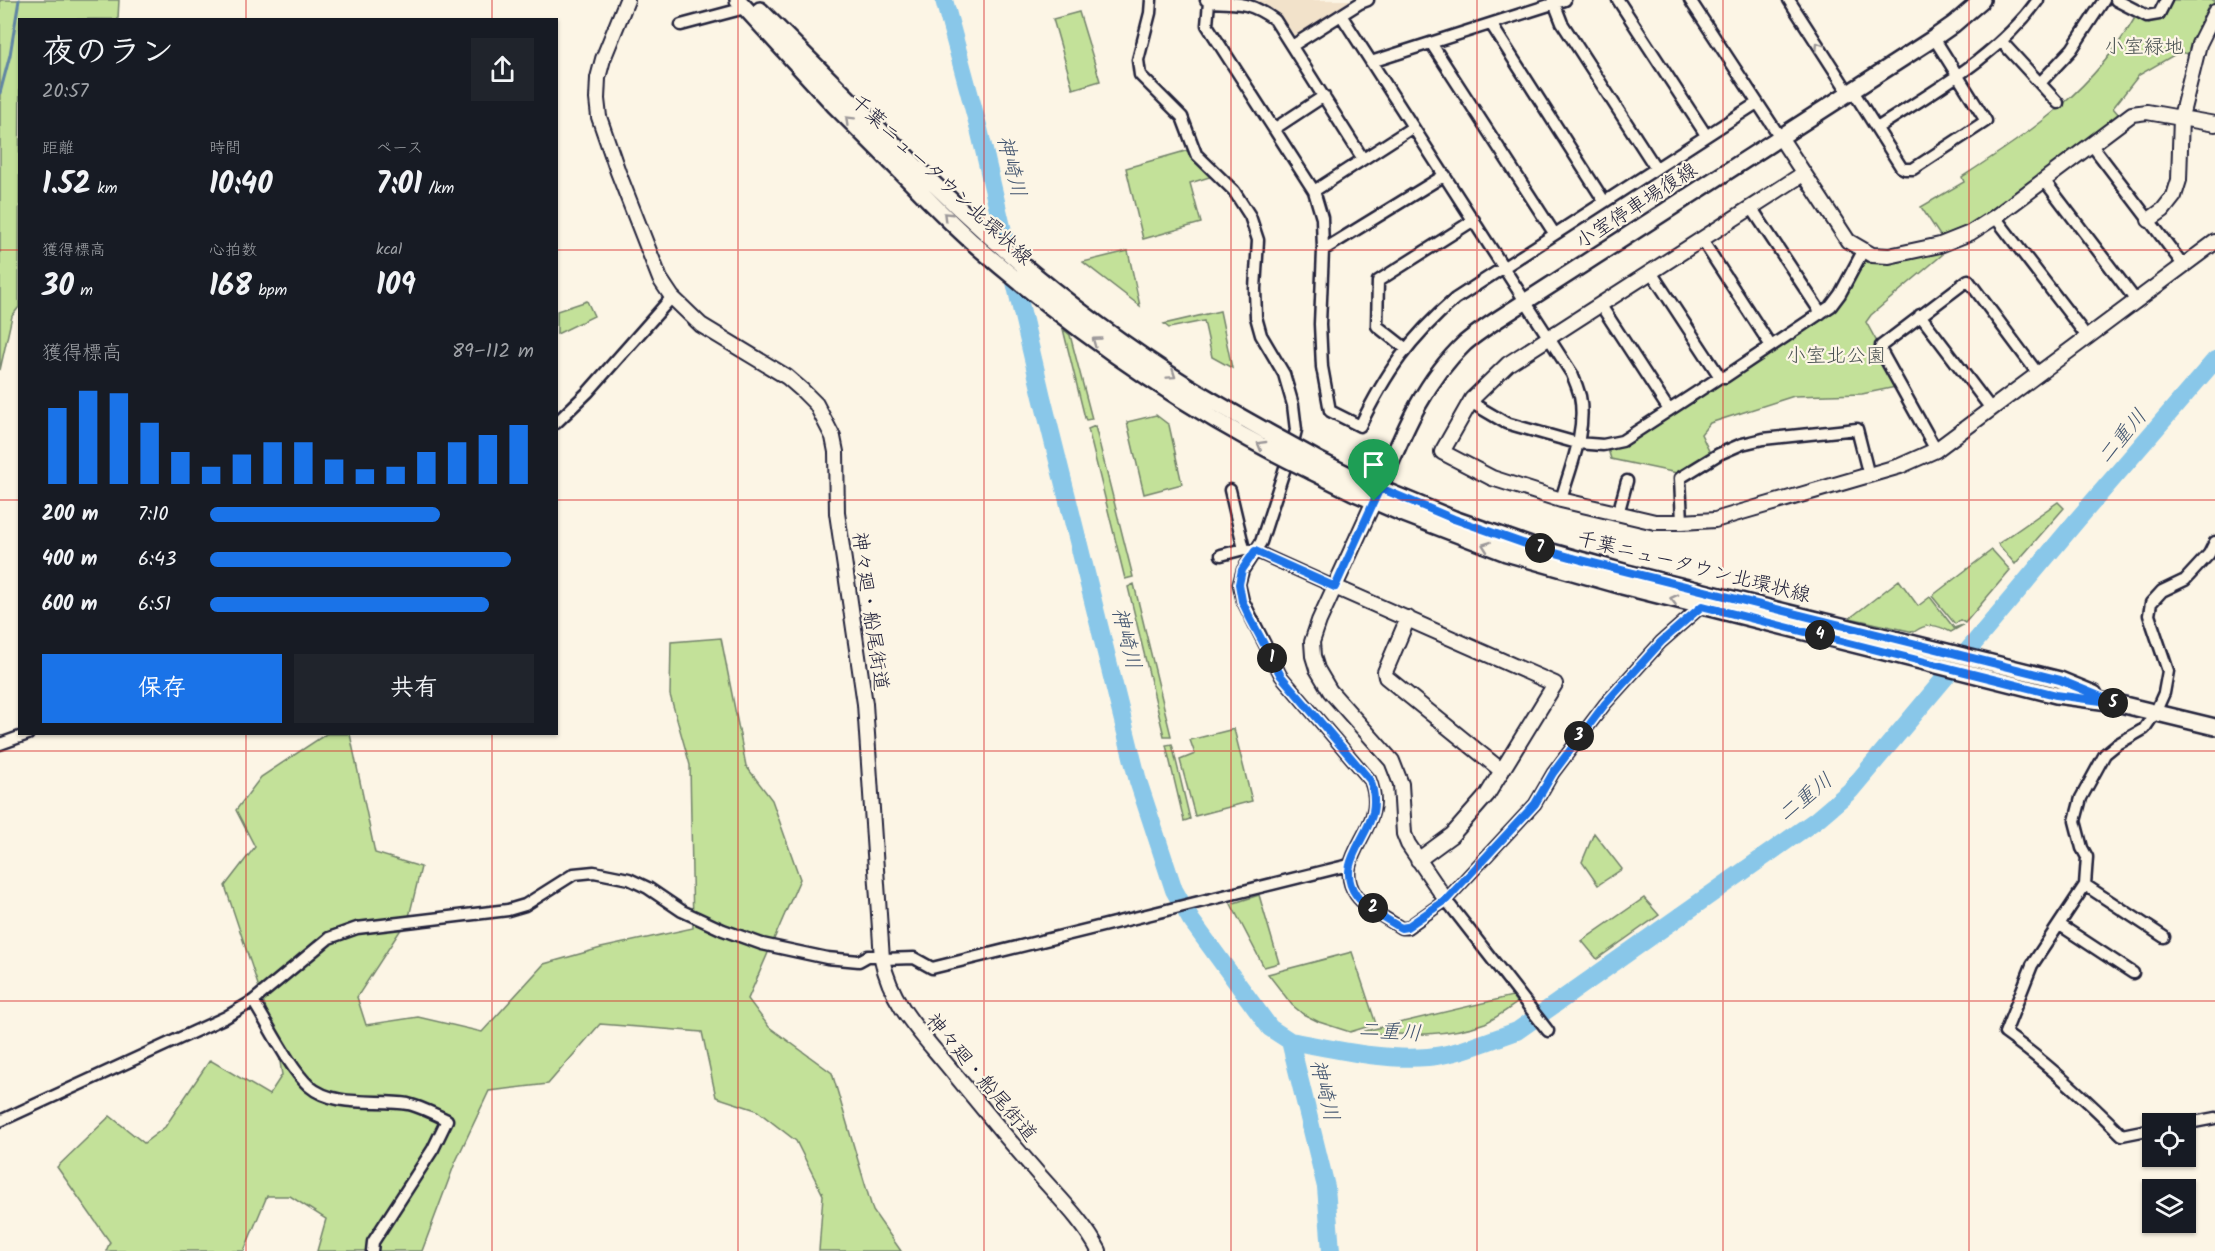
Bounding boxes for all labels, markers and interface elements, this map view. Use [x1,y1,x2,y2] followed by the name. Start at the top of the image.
[42,27,174,80] text: 夜のラン
[2104,32,2184,64] park label: 小室緑地
[471,38,534,101] button: share
[1816,42,1827,53] one-way arrow
[42,76,89,108] text: 20:57
[842,87,1039,274] street label: 千葉ニュータウン北環状線
[845,116,856,127] one-way arrow
[987,132,1034,201] water label: 神崎川
[42,136,74,161] text: 距離
[209,136,241,161] text: 時間
[376,136,423,161] text: ペース
[1570,155,1705,258] street label: 小室停車場復線
[42,161,91,209] text: 1.52
[209,161,273,209] text: 10:40
[376,161,422,209] text: 7:01
[91,176,118,201] text: km
[422,176,454,201] text: /km
[943,213,954,224] one-way arrow
[376,237,402,262] text: kcal
[42,238,106,263] text: 獲得標高
[209,238,257,263] text: 心拍数
[376,262,416,310] text: 109
[42,263,74,311] text: 30
[209,263,252,311] text: 168
[74,278,93,303] text: m
[252,278,287,303] text: bpm
[452,336,534,368] text: 89–112 m
[1092,337,1103,348] one-way arrow
[42,338,122,370] text: 獲得標高
[1786,341,1886,373] park label: 小室北公園
[1166,368,1176,380] one-way arrow
[2090,402,2156,472] water label: 二重川
[1348,439,1399,501] pin
[1257,441,1267,452] one-way arrow
[1357,448,1390,481] icon: arrive
[42,499,98,531] text: 200 m
[138,499,168,531] text: 7:10
[1573,523,1814,612] street label: 千葉ニュータウン北環状線
[842,530,896,693] street label: 神々廻・船尾街道
[1525,533,1555,563] pin: 7
[1536,535,1544,560] text: 7
[1481,541,1492,554] one-way arrow
[42,544,98,576] text: 400 m
[138,544,176,576] text: 6:43
[42,589,97,621] text: 600 m
[138,589,171,621] text: 6:51
[1669,594,1679,607] one-way arrow
[1102,604,1149,673] water label: 神崎川
[1805,620,1835,650] pin: 4
[1816,622,1824,647] text: 4
[1257,643,1287,673] pin: 1
[1270,645,1274,670] text: 1
[42,654,282,723] button: 保存
[294,654,534,723] button: 共有
[2098,688,2128,718] pin: 5
[2109,690,2117,715] text: 5
[1564,721,1594,751] pin: 3
[1575,723,1583,748] text: 3
[1771,766,1841,831] water label: 二重川
[1358,893,1388,923] pin: 2
[1368,895,1378,920] text: 2
[917,1007,1044,1150] street label: 神々廻・船尾街道
[1357,1014,1422,1051] water label: 二重川
[1300,1056,1347,1125] water label: 神崎川
[2142,1113,2196,1233] map controls
[2142,1113,2196,1167] button: locate
[2142,1179,2196,1233] button: layers

